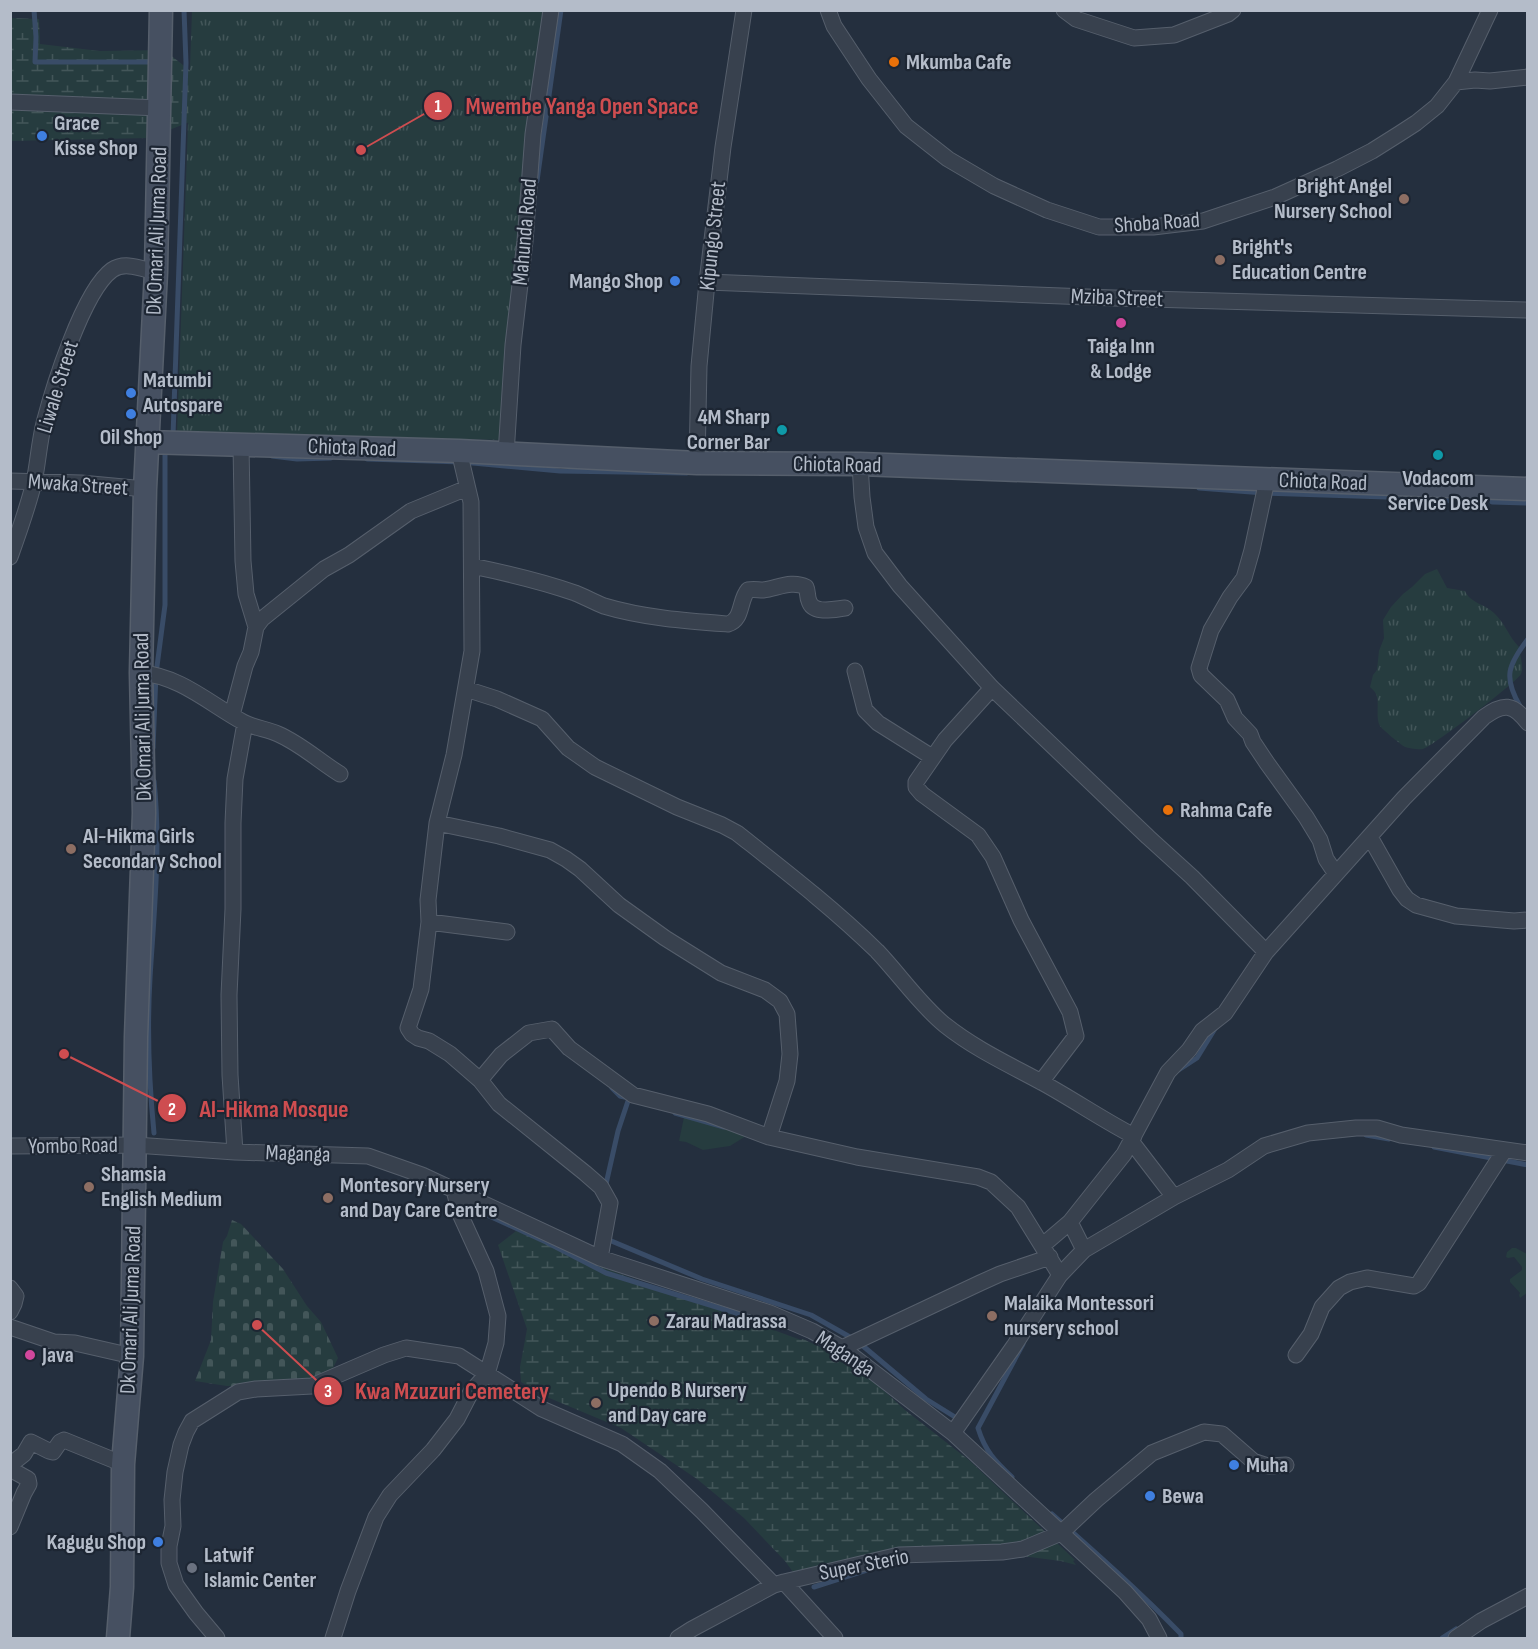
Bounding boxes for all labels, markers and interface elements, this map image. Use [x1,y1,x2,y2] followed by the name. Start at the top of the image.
[906,49,1011,76] place label: Mkumba Cafe
[887,55,901,69] marker: Mkumba Cafe
[423,85,710,127] callout: Mwembe Yanga Open Space
[466,92,698,121] text: Mwembe Yanga Open Space
[434,96,442,117] text: 1
[54,110,138,162] place label: Grace Kisse Shop
[35,129,49,143] marker: Grace Kisse Shop
[141,146,173,316] street label: Dk Omari Ali Juma Road
[1274,173,1392,225] place label: Bright Angel Nursery School
[507,177,543,287] street label: Mahunda Road
[694,180,732,292] street label: Kipungo Street
[1397,192,1411,206] marker: Bright Angel Nursery School
[1113,207,1201,239] street label: Shoba Road
[1232,234,1367,286] place label: Bright's Education Centre
[1213,253,1227,267] marker: Bright's Education Centre
[569,268,663,295] place label: Mango Shop
[668,274,682,288] marker: Mango Shop
[1070,283,1164,313] street label: Mziba Street
[1114,316,1128,330] marker: Taiga Inn & Lodge
[1087,333,1155,385] place label: Taiga Inn & Lodge
[31,337,85,437] street label: Liwale Street
[142,367,223,419] place label: Matumbi Autospare
[124,386,138,400] marker: Matumbi Autospare
[687,404,770,456] place label: 4M Sharp Corner Bar
[124,407,138,421] marker: Oil Shop
[775,423,789,437] marker: 4M Sharp Corner Bar
[100,424,162,451] place label: Oil Shop
[307,433,397,463] street label: Chiota Road
[1431,448,1445,462] marker: Vodacom Service Desk
[793,451,881,479] street label: Chiota Road
[1388,465,1489,517] place label: Vodacom Service Desk
[1278,467,1368,497] street label: Chiota Road
[27,468,129,502] street label: Mwaka Street
[128,633,158,801] street label: Dk Omari Ali Juma Road
[1180,797,1272,824] place label: Rahma Cafe
[1161,803,1175,817] marker: Rahma Cafe
[82,823,222,875] place label: Al-Hikma Girls Secondary School
[64,842,78,856] marker: Al-Hikma Girls Secondary School
[157,1087,360,1129] callout: Al-Hikma Mosque
[199,1095,349,1124] text: Al-Hikma Mosque
[168,1099,176,1120] text: 2
[28,1132,118,1160] street label: Yombo Road
[265,1139,331,1169] street label: Maganga
[101,1161,222,1213] place label: Shamsia English Medium
[340,1172,498,1224] place label: Montesory Nursery and Day Care Centre
[82,1180,96,1194] marker: Shamsia English Medium
[321,1191,335,1205] marker: Montesory Nursery and Day Care Centre
[115,1225,147,1395] street label: Dk Omari Ali Juma Road
[1004,1290,1154,1342] place label: Malaika Montessori nursery school
[666,1308,787,1335] place label: Zarau Madrassa
[985,1309,999,1323] marker: Malaika Montessori nursery school
[647,1314,661,1328] marker: Zarau Madrassa
[810,1325,880,1383] street label: Maganga
[41,1342,74,1369] place label: Java
[23,1348,37,1362] marker: Java
[313,1370,561,1412] callout: Kwa Mzuzuri Cemetery
[355,1377,549,1406] text: Kwa Mzuzuri Cemetery
[608,1377,747,1429] place label: Upendo B Nursery and Day care
[324,1381,332,1402] text: 3
[589,1396,603,1410] marker: Upendo B Nursery and Day care
[1246,1452,1288,1479] place label: Muha
[1227,1458,1241,1472] marker: Muha
[1162,1483,1204,1510] place label: Bewa
[1143,1489,1157,1503] marker: Bewa
[46,1529,146,1556] place label: Kagugu Shop
[151,1535,165,1549] marker: Kagugu Shop
[204,1542,317,1594] place label: Latwif Islamic Center
[817,1543,911,1587] street label: Super Sterio
[185,1561,199,1575] marker: Latwif Islamic Center

